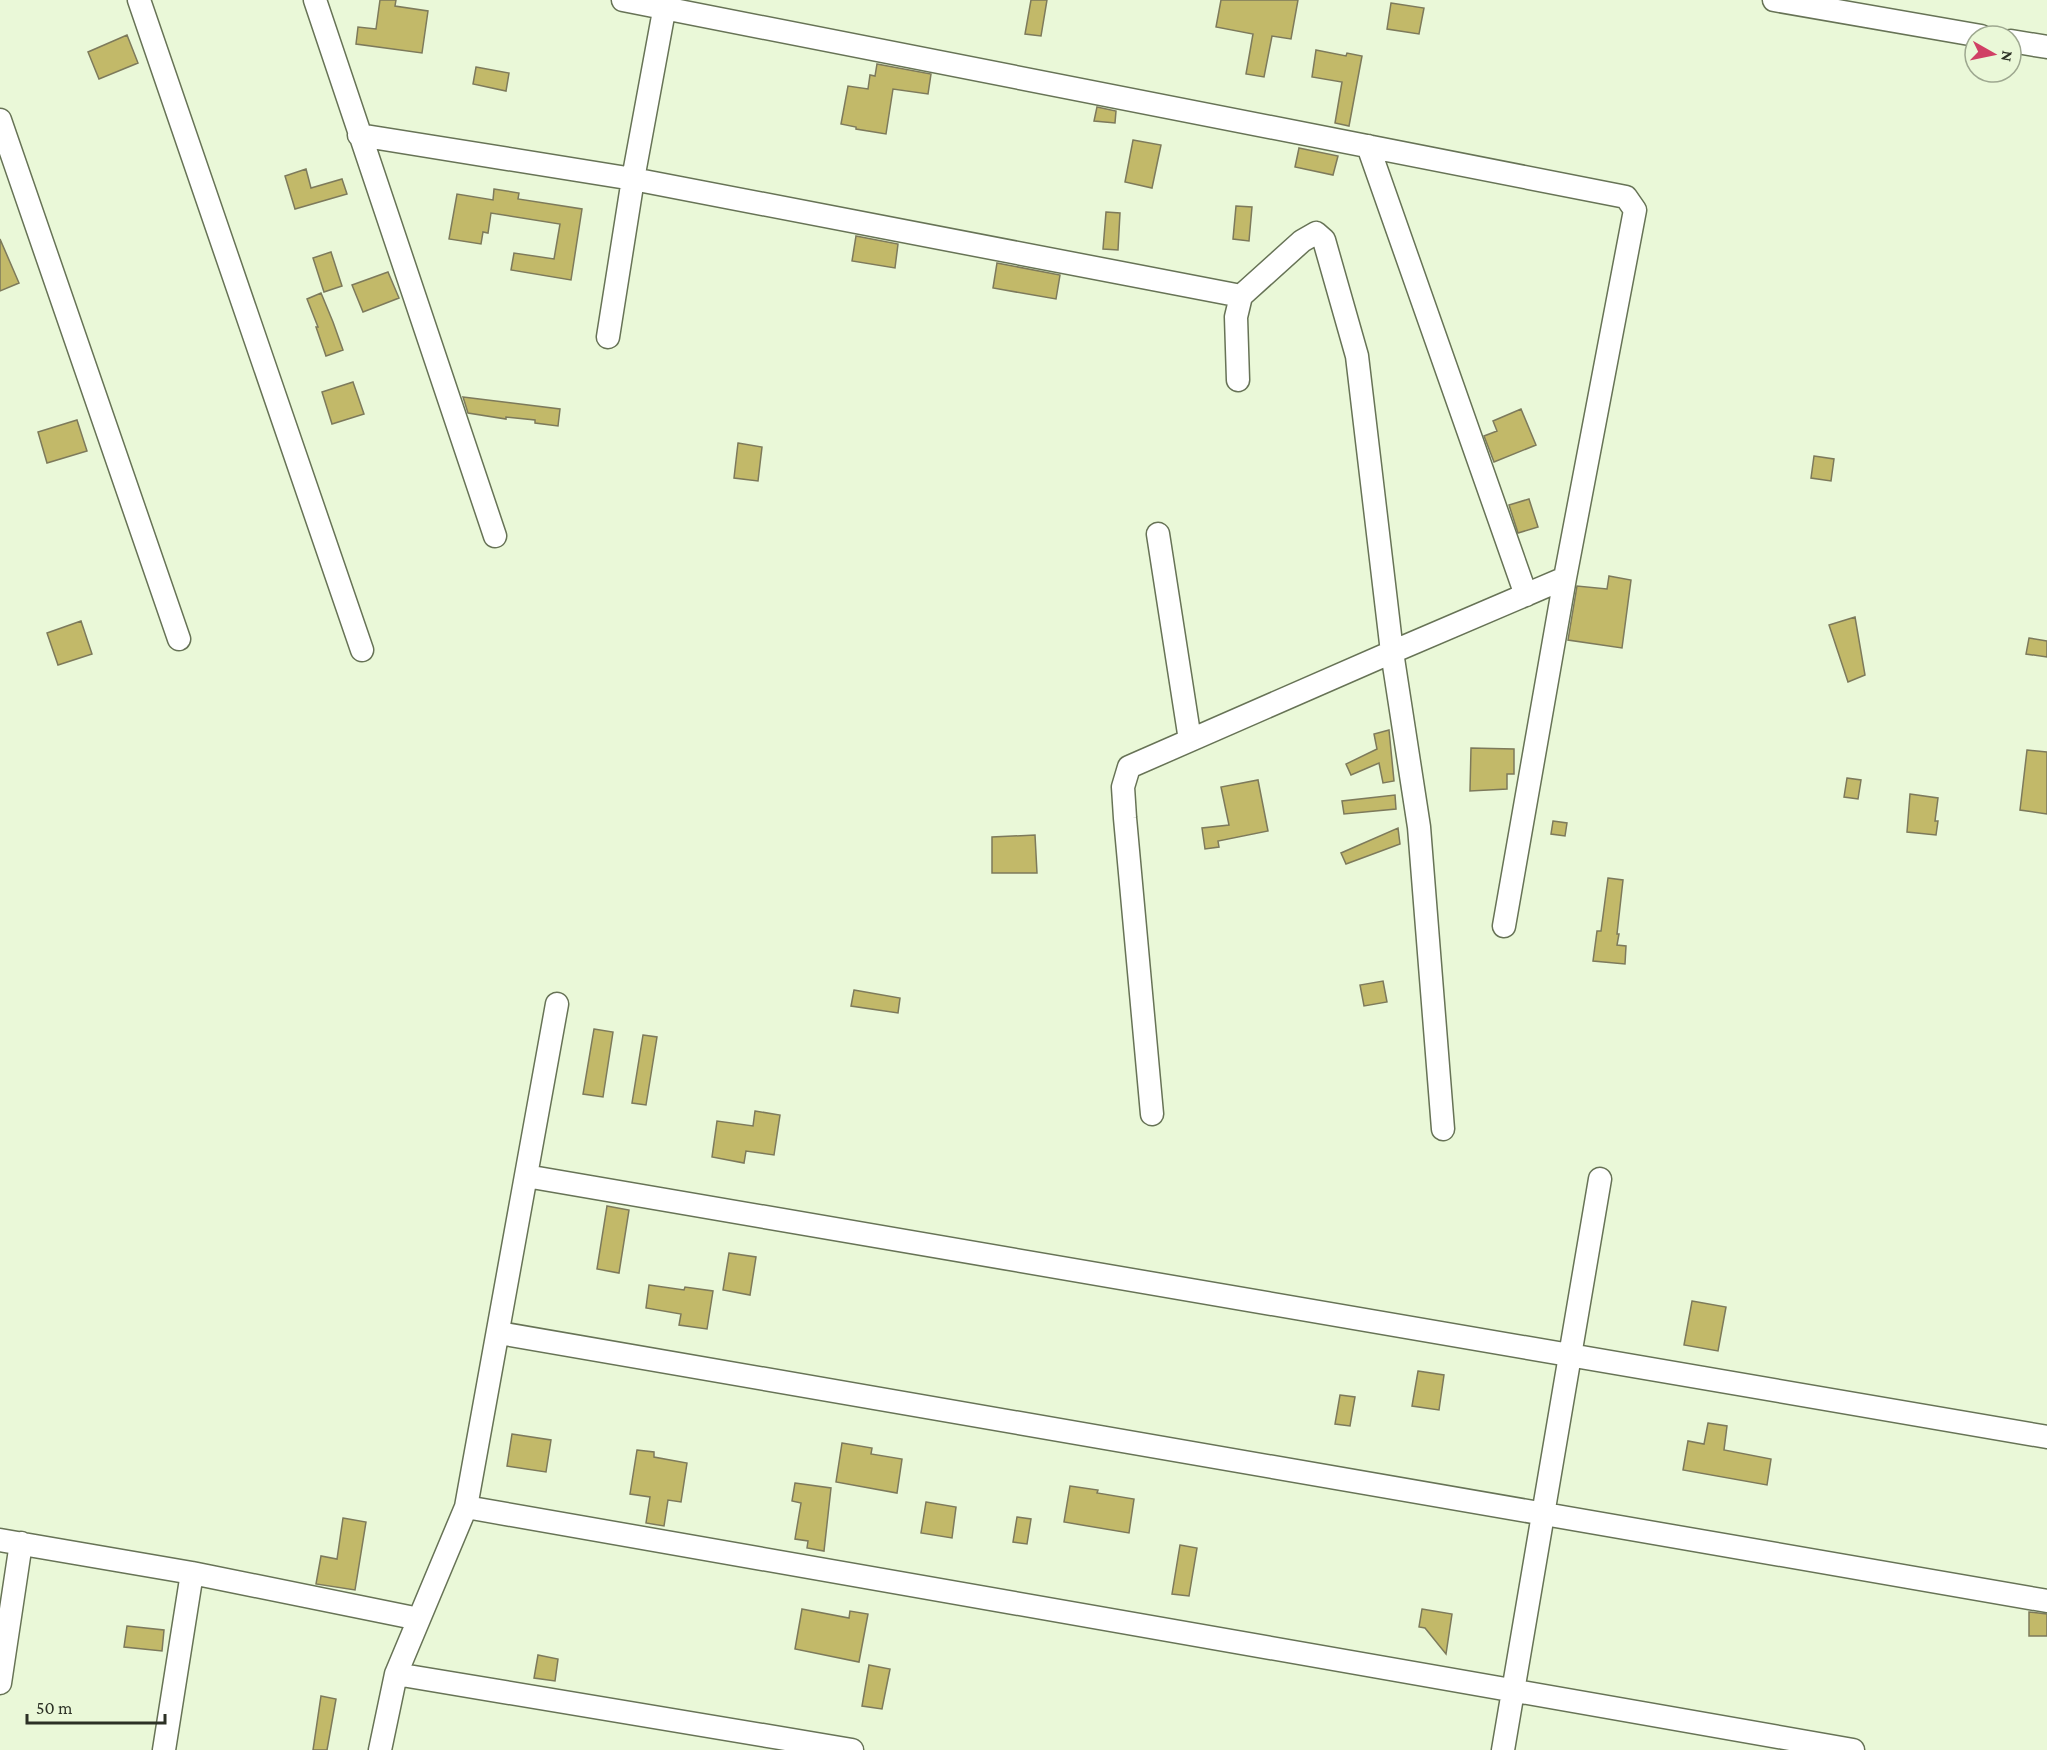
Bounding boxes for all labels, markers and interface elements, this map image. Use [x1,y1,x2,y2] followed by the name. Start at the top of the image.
[1963,24,2023,84] north arrow
[1998,50,2017,63] text: N
[27,1687,165,1725] scale bar
[36,1698,73,1718] text: 50 m

